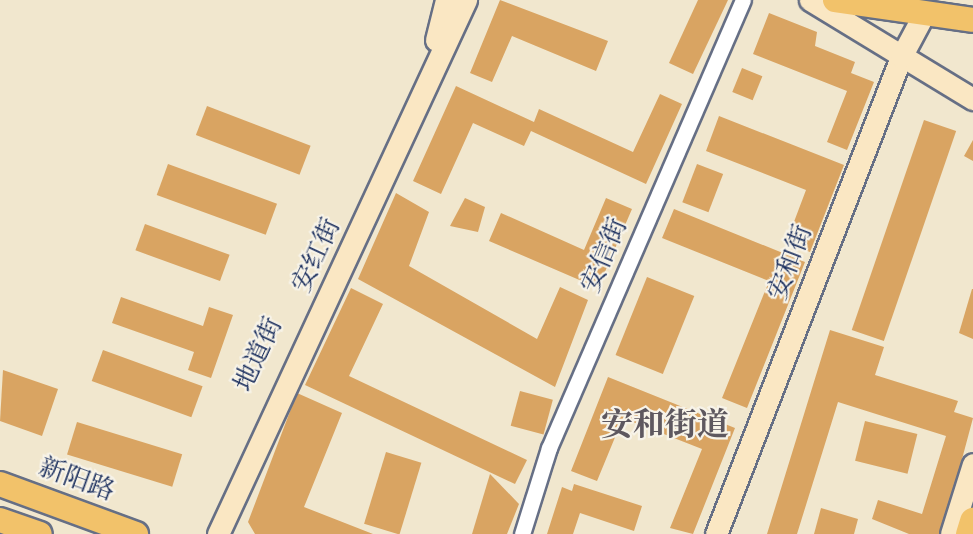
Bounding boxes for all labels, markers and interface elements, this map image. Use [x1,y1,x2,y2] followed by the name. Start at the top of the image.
[287,214,349,298] street label: 安红街
[576,214,636,298] street label: 安信街
[763,221,821,305] street label: 安和街
[229,313,291,397] street label: 地道街
[601,408,729,446] district label: 安和街道
[34,453,118,509] street label: 新阳路

